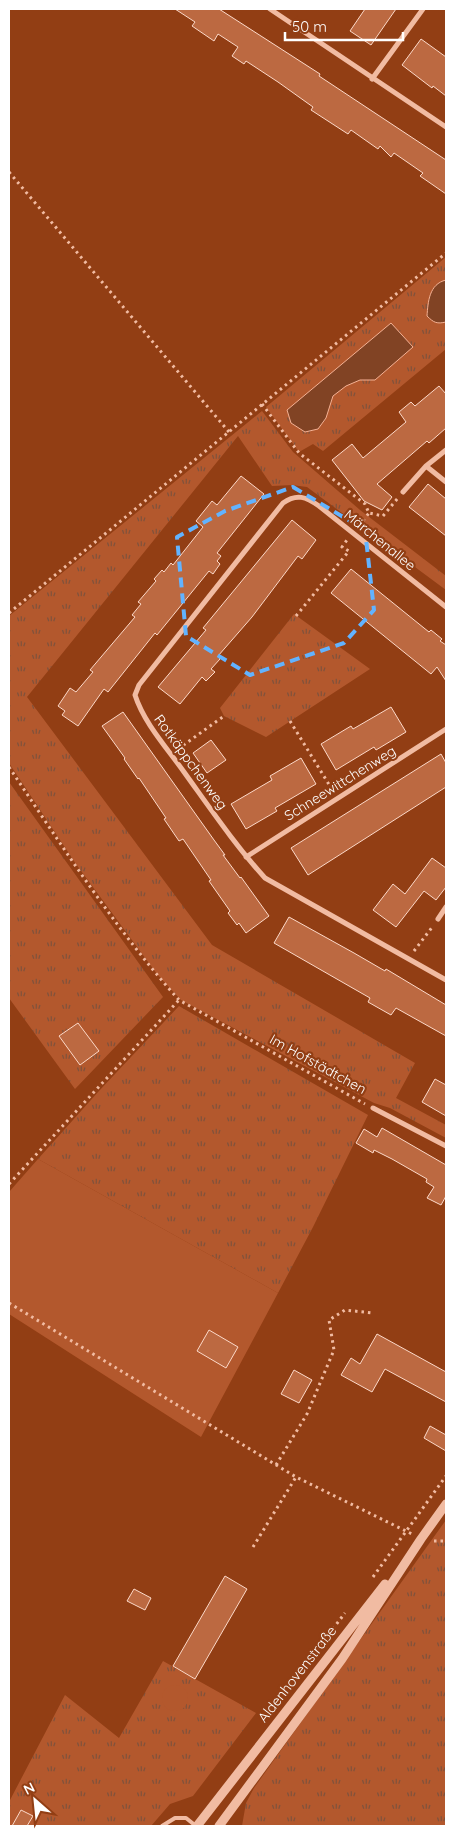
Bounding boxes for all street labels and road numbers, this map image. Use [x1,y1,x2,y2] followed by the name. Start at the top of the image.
[341,506,420,574] street label: Märchenallee
[150,711,232,813] street label: Rotkäppchenweg
[281,741,399,825] street label: Schneewittchenweg
[266,1030,370,1098] street label: Im Hofstädtchen
[254,1622,340,1726] street label: Aldenhovenstraße

